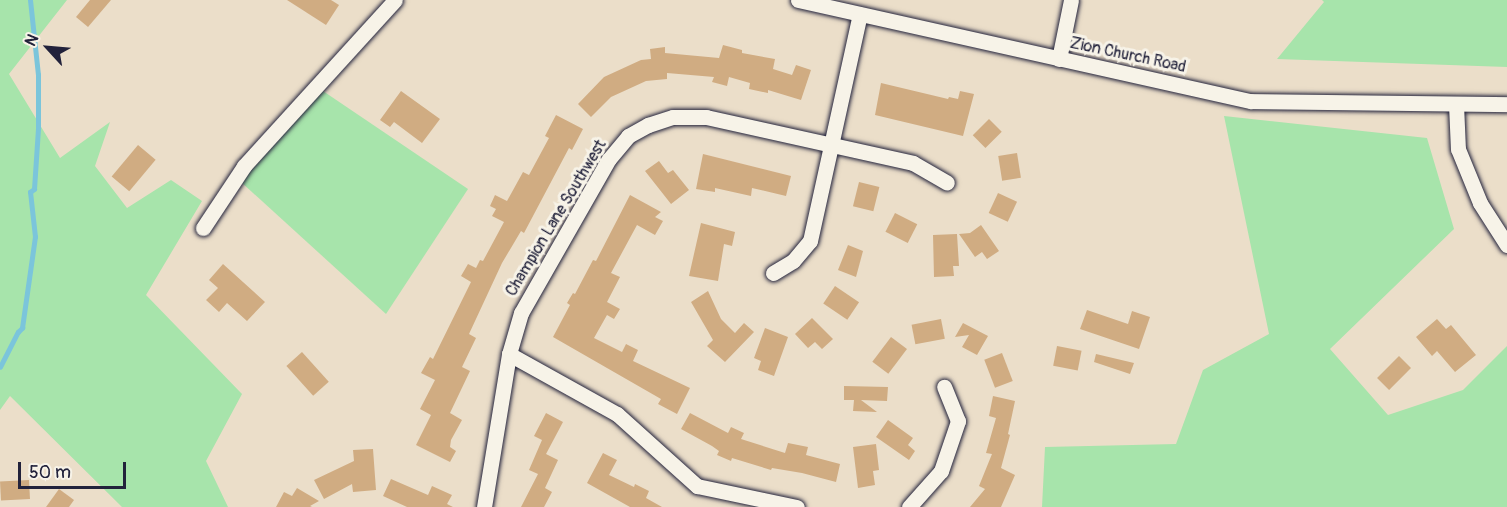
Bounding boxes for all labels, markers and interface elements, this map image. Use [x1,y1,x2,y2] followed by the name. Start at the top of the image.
[18,18,78,78] north arrow
[20,31,43,49] text: N
[1068,33,1188,77] street label: Zion Church Road
[502,136,610,300] street label: Champion Lane Southwest
[21,450,129,488] scale bar
[29,461,71,484] text: 50 m

